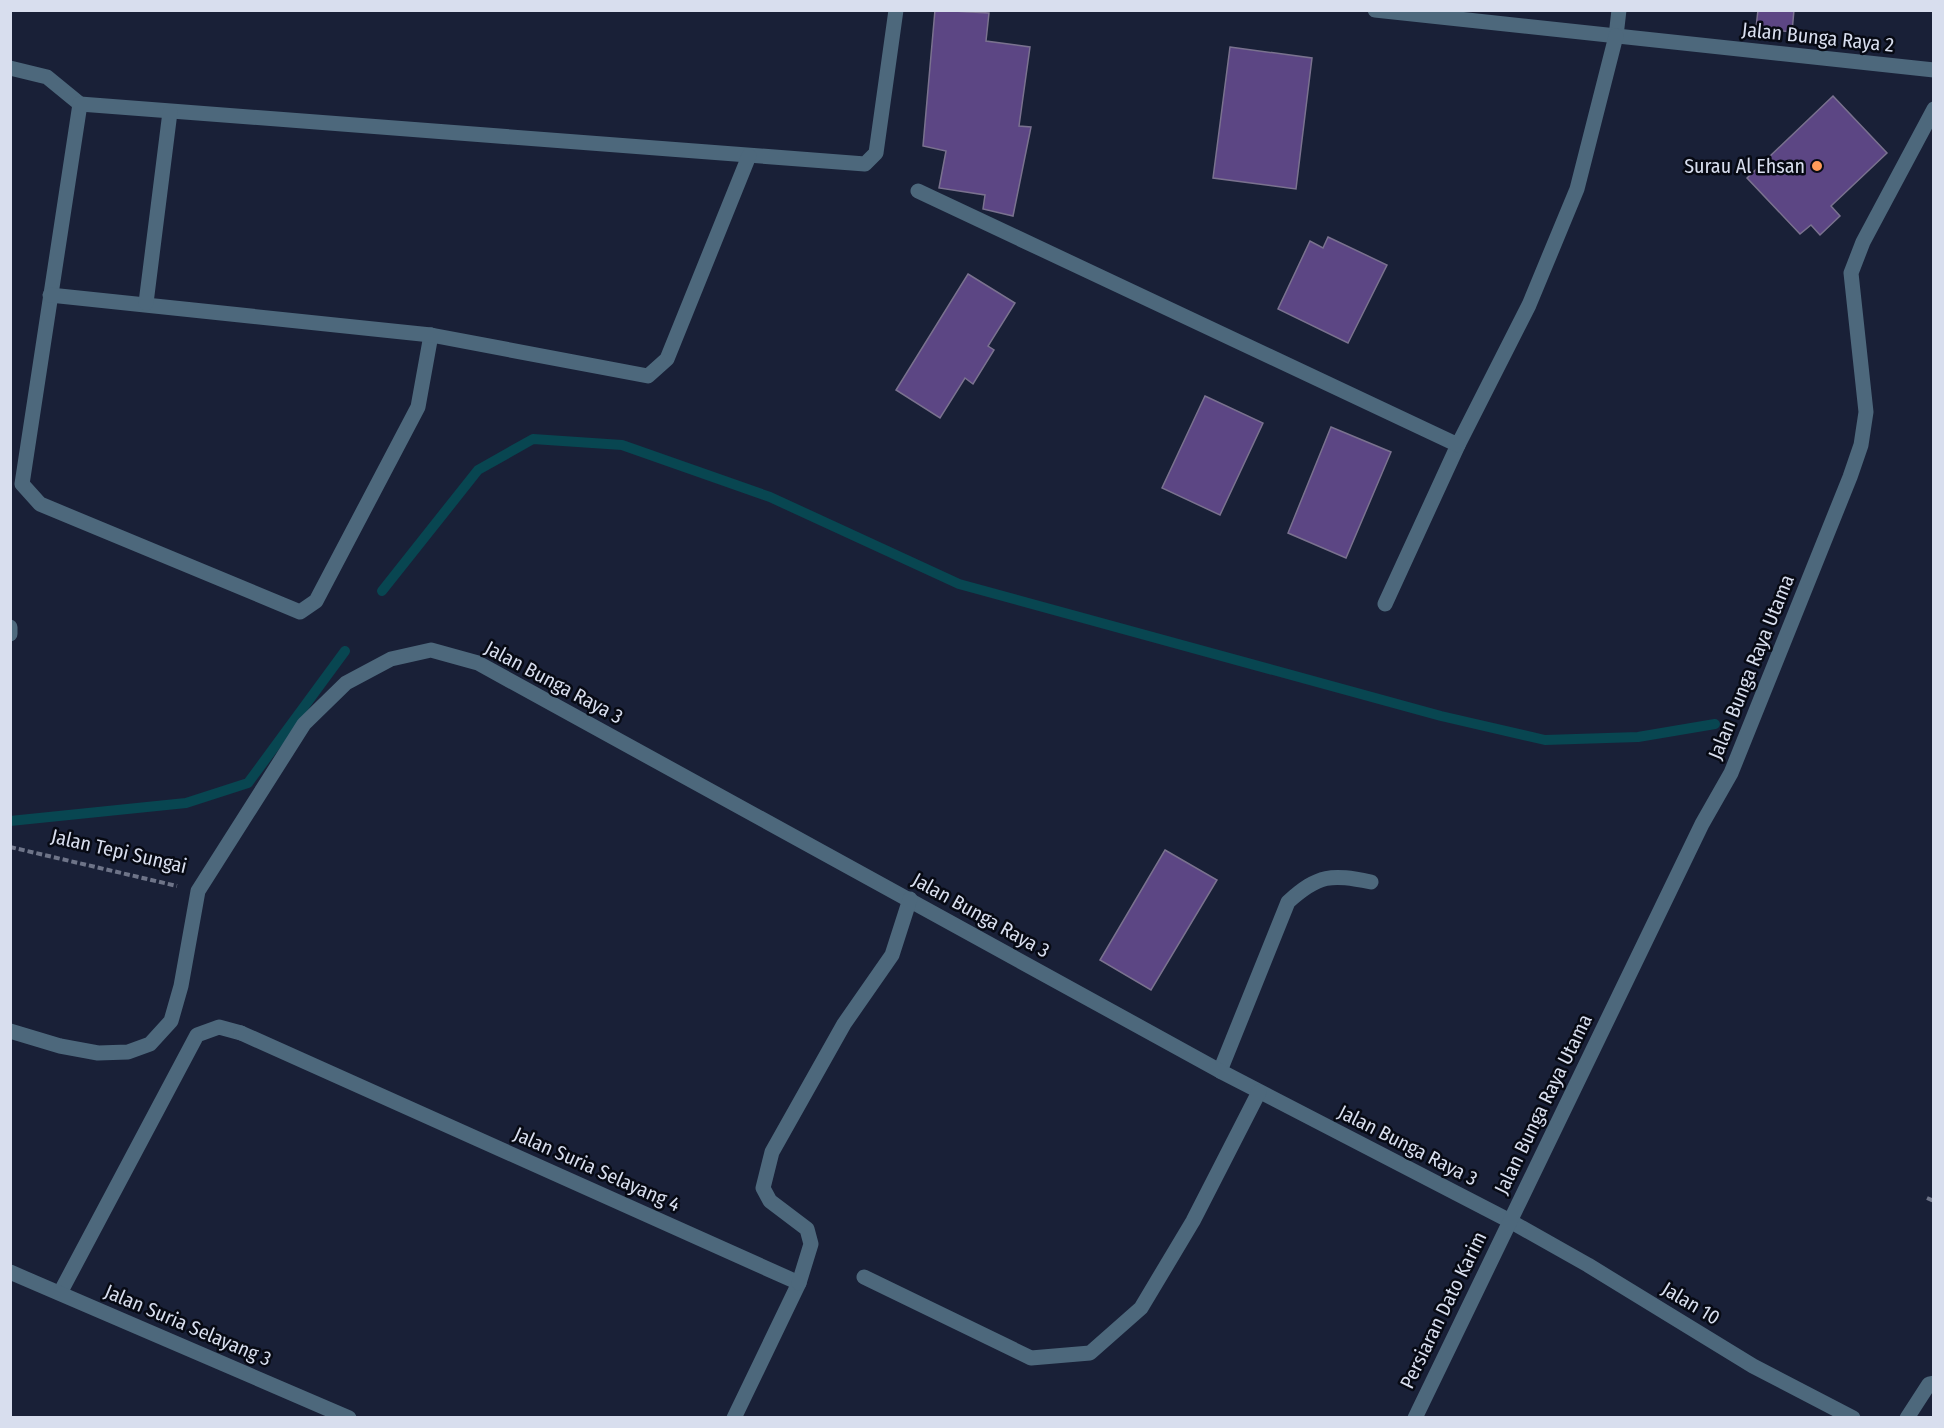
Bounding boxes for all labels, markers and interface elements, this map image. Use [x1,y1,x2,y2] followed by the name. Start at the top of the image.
[1741,17,1895,57] street label: Jalan Bunga Raya 2
[1684,154,1805,178] place label: Surau Al Ehsan
[1810,159,1824,173] marker: Surau Al Ehsan
[1703,571,1799,763] street label: Jalan Bunga Raya Utama
[481,635,627,729] street label: Jalan Bunga Raya 3
[49,824,189,878] street label: Jalan Tepi Sungai
[908,867,1054,963] street label: Jalan Bunga Raya 3
[1489,1010,1597,1198] street label: Jalan Bunga Raya Utama
[1334,1100,1482,1190] street label: Jalan Bunga Raya 3
[510,1122,684,1217] street label: Jalan Suria Selayang 4
[1395,1228,1491,1392] street label: Persiaran Dato Karim
[1658,1276,1724,1330] street label: Jalan 10
[101,1279,275,1371] street label: Jalan Suria Selayang 3

